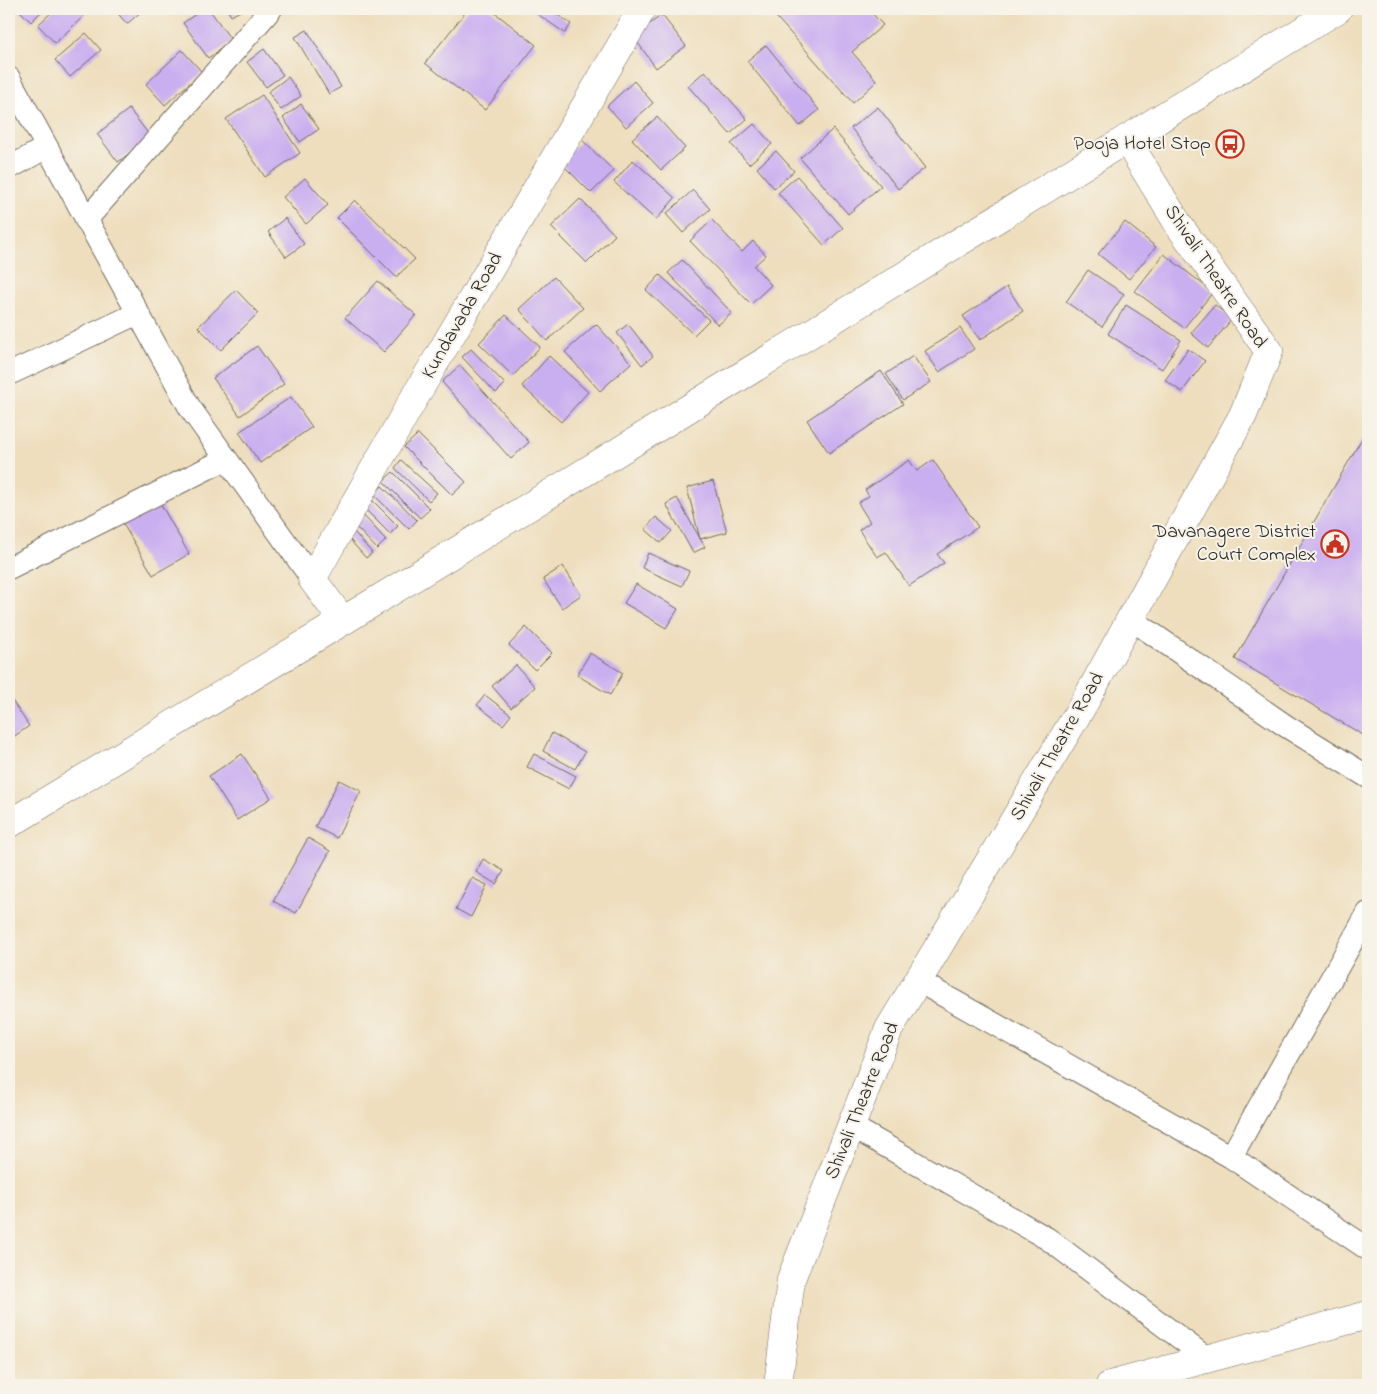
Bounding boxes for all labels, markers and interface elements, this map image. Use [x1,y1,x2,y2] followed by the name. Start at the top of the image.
[1215,129,1245,159] bus stop icon: Pooja Hotel Stop
[1074,130,1211,159] place label: Pooja Hotel Stop
[1156,199,1274,355] street label: Shivali Theatre Road
[415,247,511,385] street label: Kundavada Road
[1152,518,1316,570] place label: Davanagere District Court Complex
[1320,529,1350,559] public building icon: Davanagere District Court Complex
[1004,667,1112,827] street label: Shivali Theatre Road
[818,1018,908,1184] street label: Shivali Theatre Road

